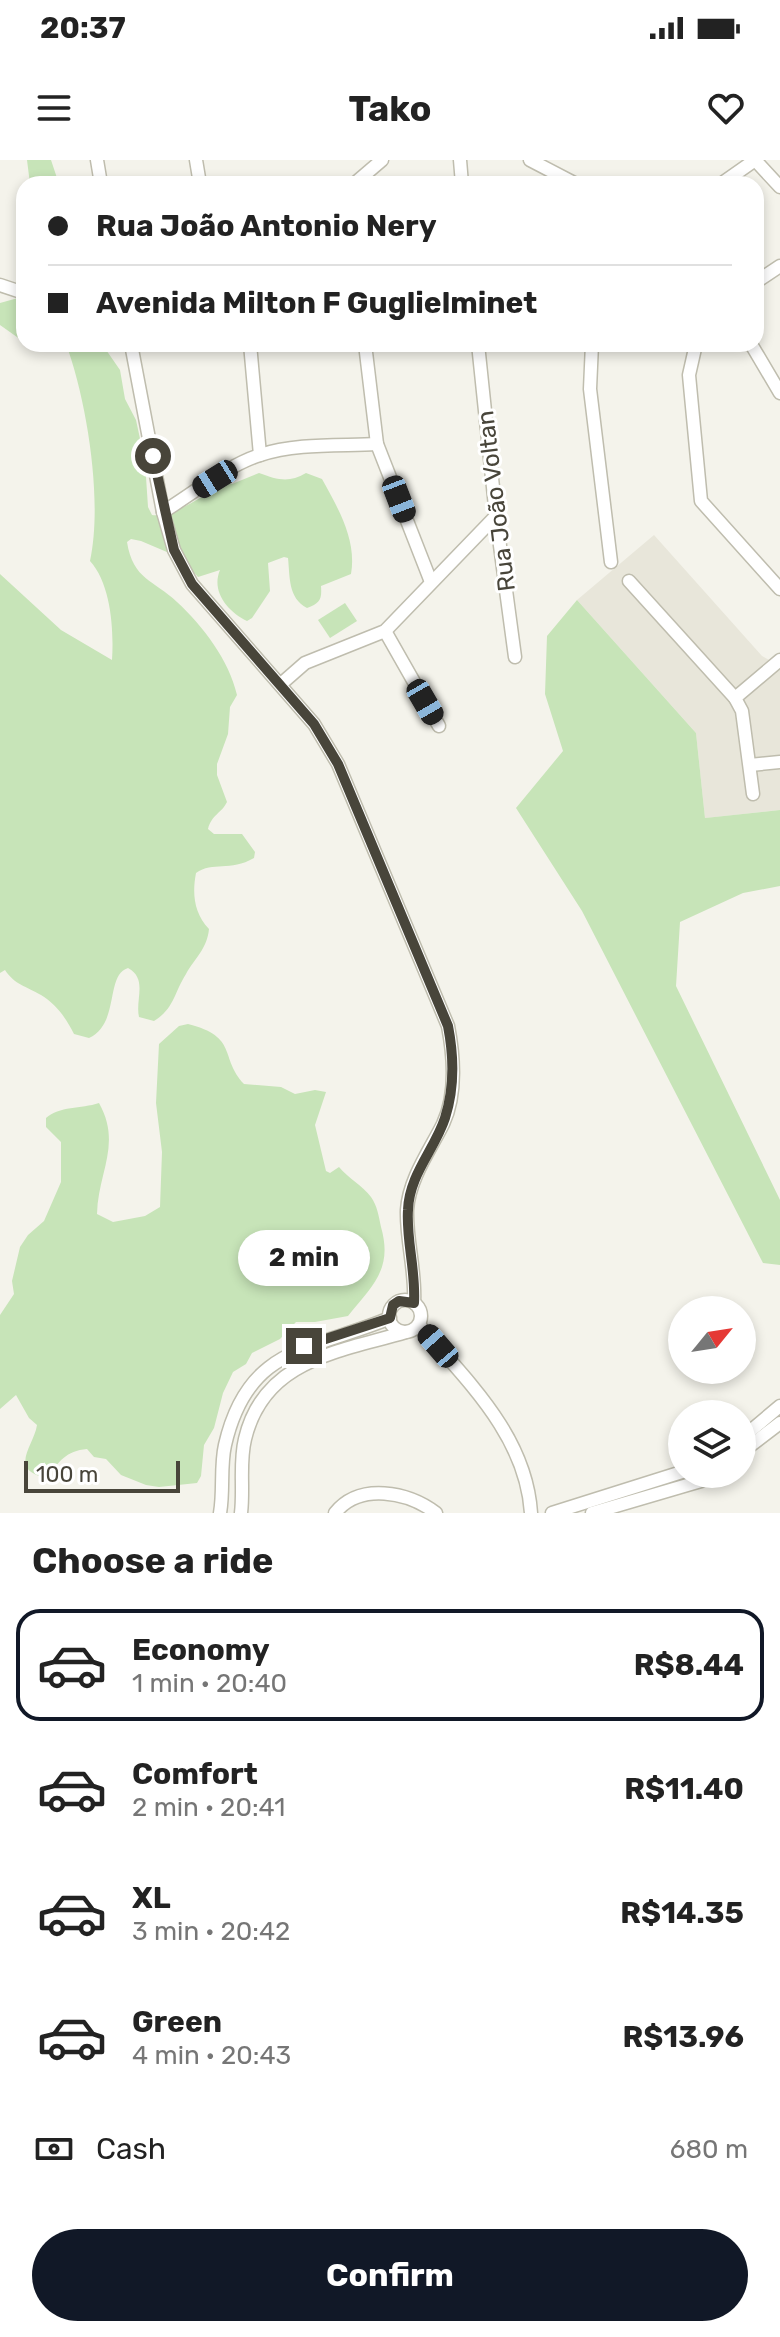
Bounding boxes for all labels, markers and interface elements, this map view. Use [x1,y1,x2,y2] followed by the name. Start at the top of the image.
[40,10,126,46] text: 20:37
[32,86,76,130] icon: menu
[704,86,748,130] icon: heart
[349,87,431,130] text: Tako
[96,208,437,244] text: Rua João Antonio Nery
[96,285,537,321] text: Avenida Milton F Guglielminet
[471,409,521,593] street label: Rua João Voltan
[135,438,171,474] route start
[188,456,242,502] car
[379,472,419,526] car
[403,675,447,729] car
[238,1230,370,1286] callout: 2 min
[269,1242,339,1273] text: 2 min
[668,1296,756,1384] north arrow
[668,1296,756,1488] map controls
[413,1320,463,1372] car
[286,1328,322,1364] route end
[668,1400,756,1488] button: layers
[24,1457,180,1493] scale bar
[36,1461,98,1488] text: 100 m
[32,1539,273,1582] text: Choose a ride
[36,1629,108,1701] icon: car
[132,1632,270,1668] text: Economy
[634,1647,744,1683] text: R$8.44
[132,1668,287,1699] text: 1 min · 20:40
[36,1753,108,1825] icon: car
[132,1756,258,1792] text: Comfort
[624,1771,744,1807] text: R$11.40
[132,1792,285,1823] text: 2 min · 20:41
[36,1877,108,1949] icon: car
[132,1880,171,1916] text: XL
[620,1895,744,1931] text: R$14.35
[132,1916,290,1947] text: 3 min · 20:42
[36,2001,108,2073] icon: car
[132,2004,222,2040] text: Green
[623,2019,744,2055] text: R$13.96
[132,2040,291,2071] text: 4 min · 20:43
[32,2127,76,2171] icon: cash
[96,2131,166,2167] text: Cash
[670,2134,748,2165] text: 680 m
[32,2229,748,2321] button: Confirm

